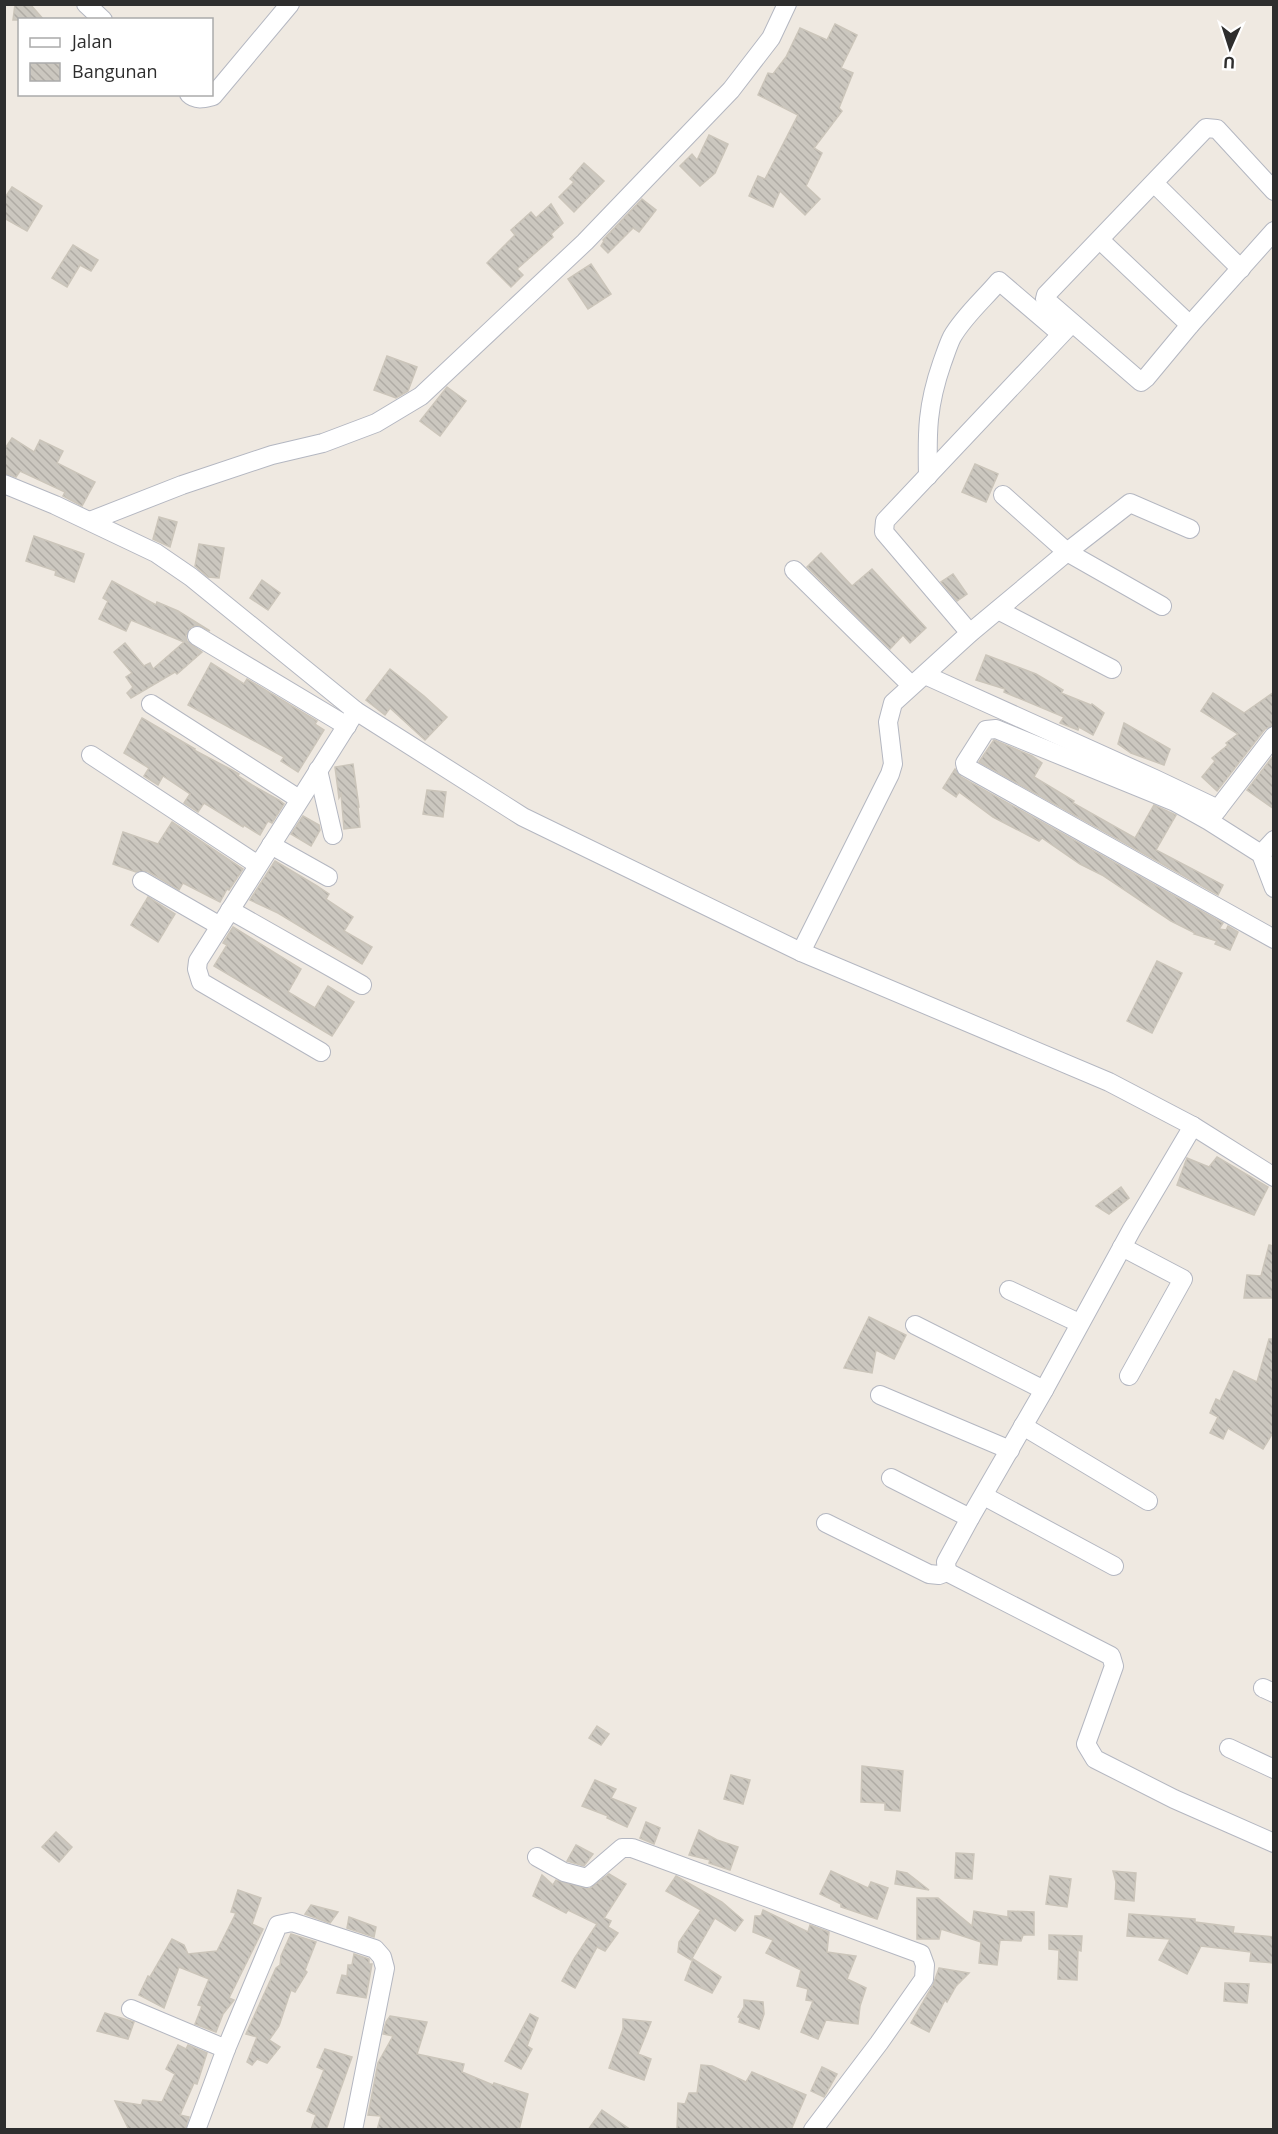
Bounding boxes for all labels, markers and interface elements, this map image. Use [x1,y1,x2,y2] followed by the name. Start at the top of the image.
[18,18,213,96] legend
[1200,18,1260,78] north arrow
[70,29,112,53] text: Jalan
[1223,52,1236,74] text: U
[72,59,158,83] text: Bangunan

